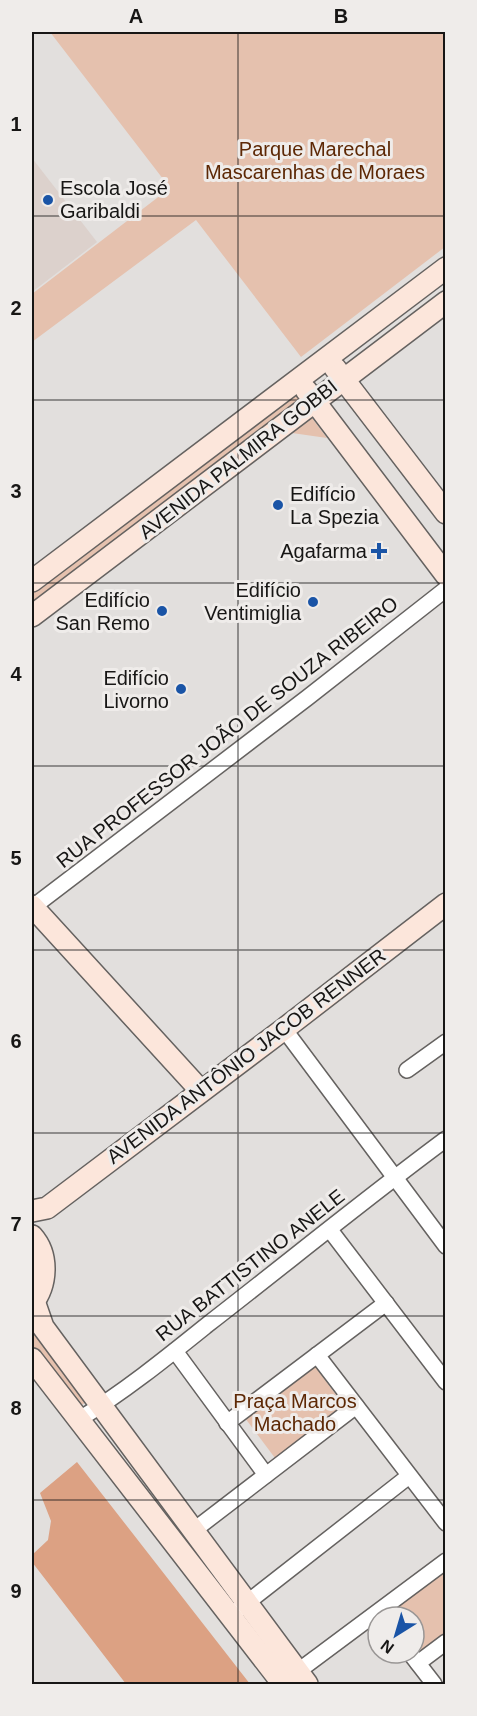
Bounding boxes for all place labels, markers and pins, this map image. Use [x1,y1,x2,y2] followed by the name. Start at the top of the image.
[60,177,168,222] place label: Escola José Garibaldi
[41,193,55,207] marker: Escola José Garibaldi
[290,483,380,528] place label: Edifício La Spezia
[271,498,285,512] marker: Edifício La Spezia
[280,540,368,562] place label: Agafarma
[372,544,386,558] marker: Agafarma
[204,579,302,624] place label: Edifício Ventimiglia
[56,589,150,634] place label: Edifício San Remo
[306,595,320,609] marker: Edifício Ventimiglia
[155,604,169,618] marker: Edifício San Remo
[103,667,169,712] place label: Edifício Livorno
[174,682,188,696] marker: Edifício Livorno

